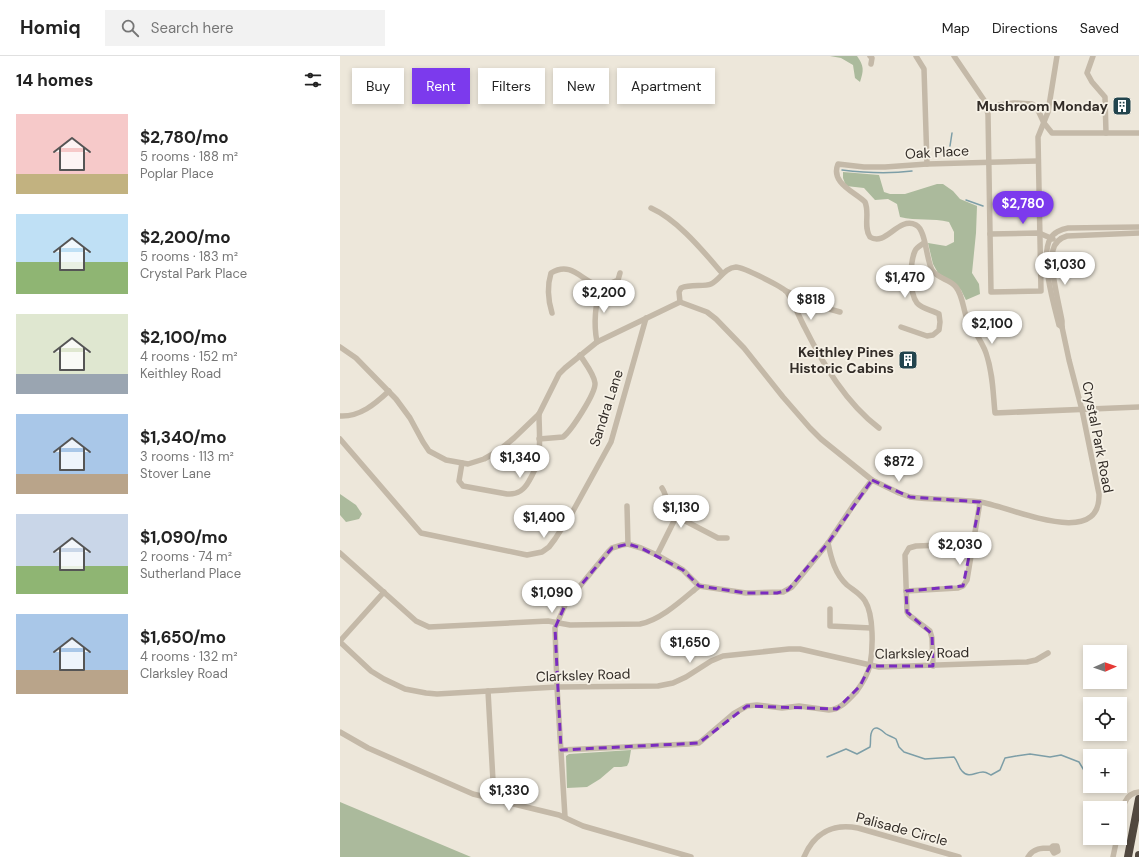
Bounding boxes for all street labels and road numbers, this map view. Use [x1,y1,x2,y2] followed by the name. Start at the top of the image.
[905,141,969,163] street label: Oak Place
[585,367,627,449] street label: Sandra Lane
[1078,380,1118,494] street label: Crystal Park Road
[875,643,969,663] street label: Clarksley Road
[535,664,631,686] street label: Clarksley Road
[854,808,950,850] street label: Palisade Circle

